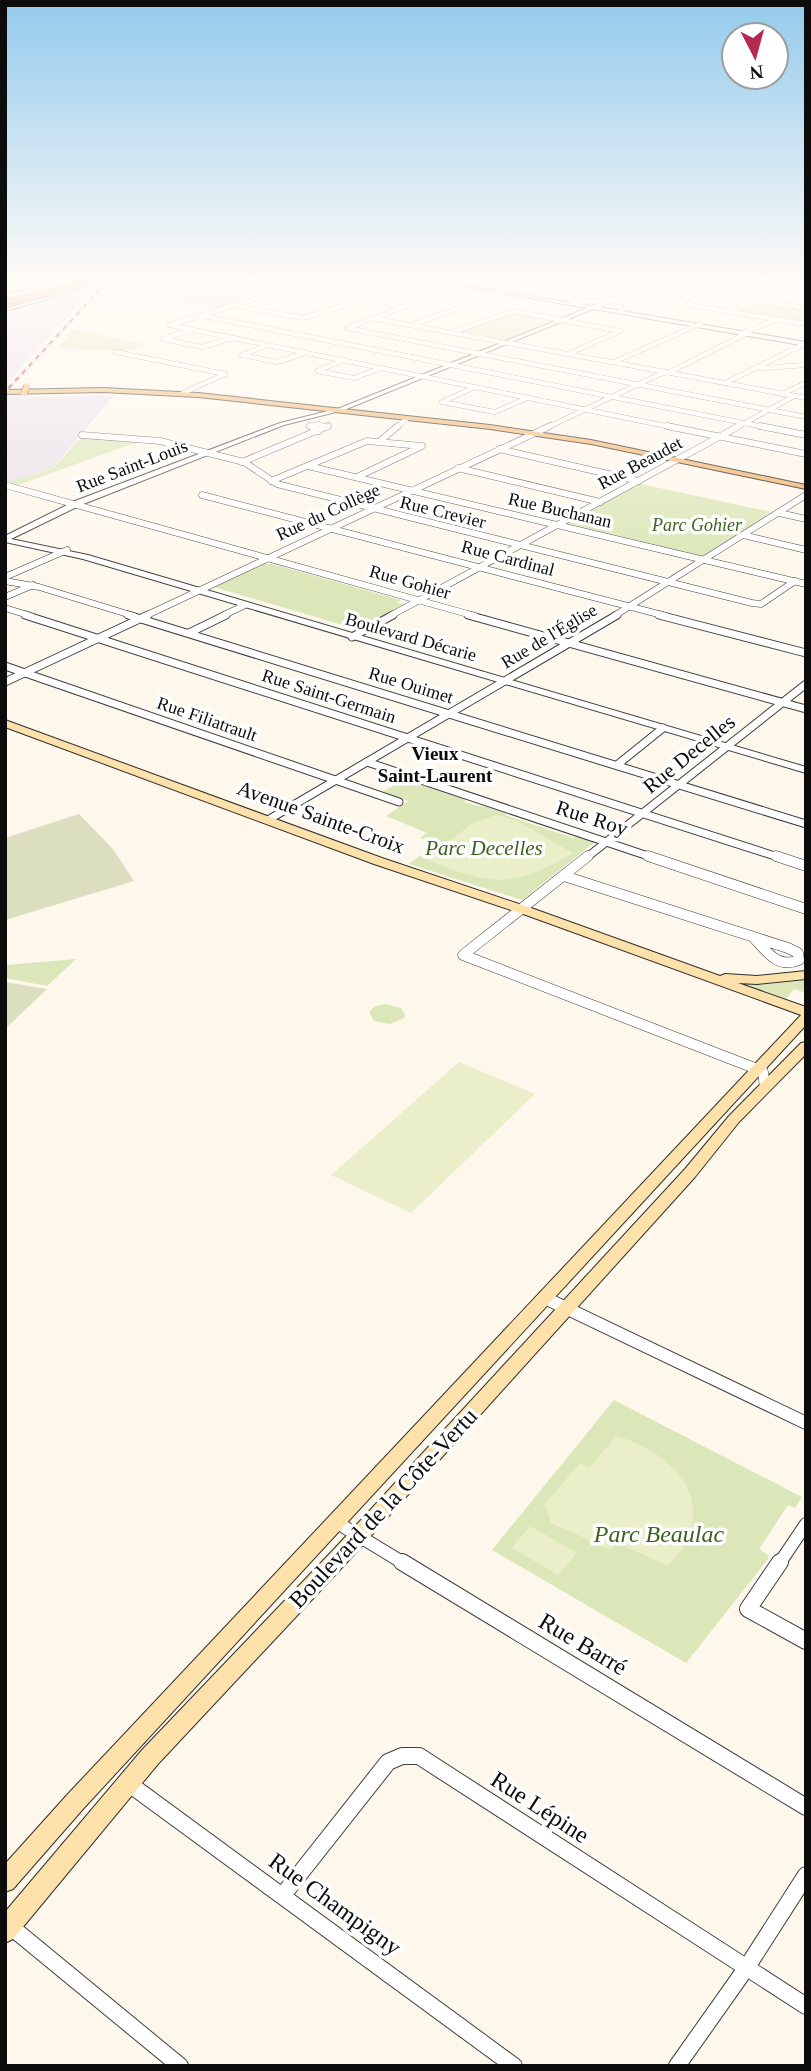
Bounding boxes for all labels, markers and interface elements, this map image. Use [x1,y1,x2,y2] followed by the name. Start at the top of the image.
[720,21,790,91] north arrow
[749,61,765,84] text: N
[594,432,686,494] street label: Rue Beaudet
[74,436,190,496] street label: Rue Saint-Louis
[273,479,383,545] street label: Rue du Collège
[506,488,614,532] street label: Rue Buchanan
[398,492,488,532] street label: Rue Crevier
[651,515,743,535] park label: Parc Gohier
[459,536,557,580] street label: Rue Cardinal
[367,561,453,603] street label: Rue Gohier
[497,599,601,672] street label: Rue de l'Église
[343,609,479,665] street label: Boulevard Décarie
[366,663,456,707] street label: Rue Ouimet
[260,665,398,727] street label: Rue Saint-Germain
[154,693,260,745] street label: Rue Filiatrault
[638,710,740,798] street label: Rue Decelles
[378,743,493,786] district label: Vieux Saint-Laurent
[234,776,408,859] street label: Avenue Sainte-Croix
[553,795,631,841] street label: Rue Roy
[424,836,543,860] park label: Parc Decelles
[284,1403,482,1613] street label: Boulevard de la Côte-Vertu
[593,1521,725,1547] park label: Parc Beaulac
[534,1608,632,1680] street label: Rue Barré
[486,1766,594,1848] street label: Rue Lépine
[264,1847,406,1961] street label: Rue Champigny

